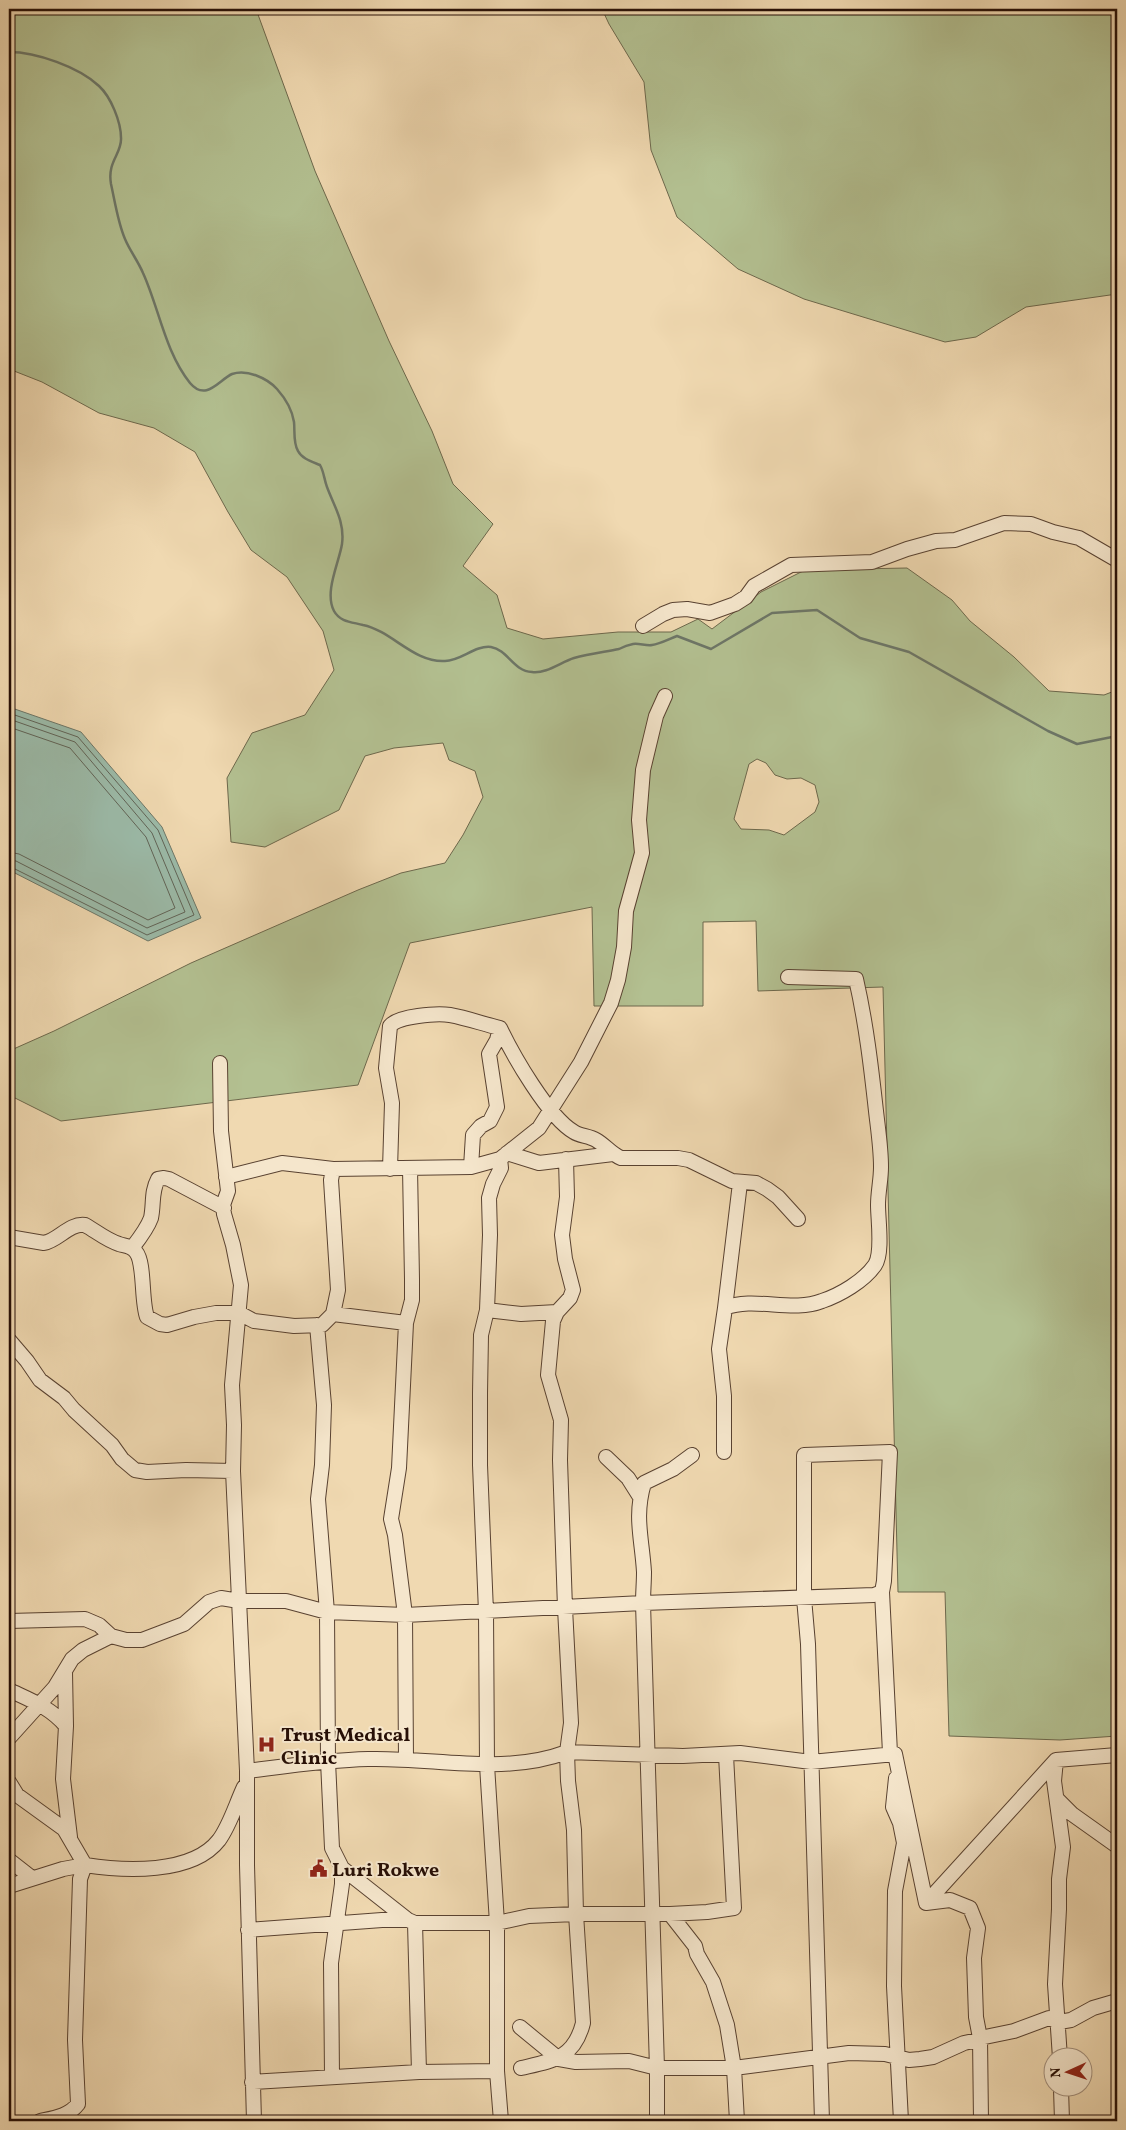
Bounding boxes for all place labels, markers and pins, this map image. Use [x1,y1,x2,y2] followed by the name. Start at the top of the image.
[281,1722,410,1773] place label: Trust Medical Clinic
[257,1735,277,1755] hospital icon: Trust Medical Clinic
[332,1857,439,1885] place label: Luri Rokwe
[308,1859,328,1879] public building icon: Luri Rokwe

